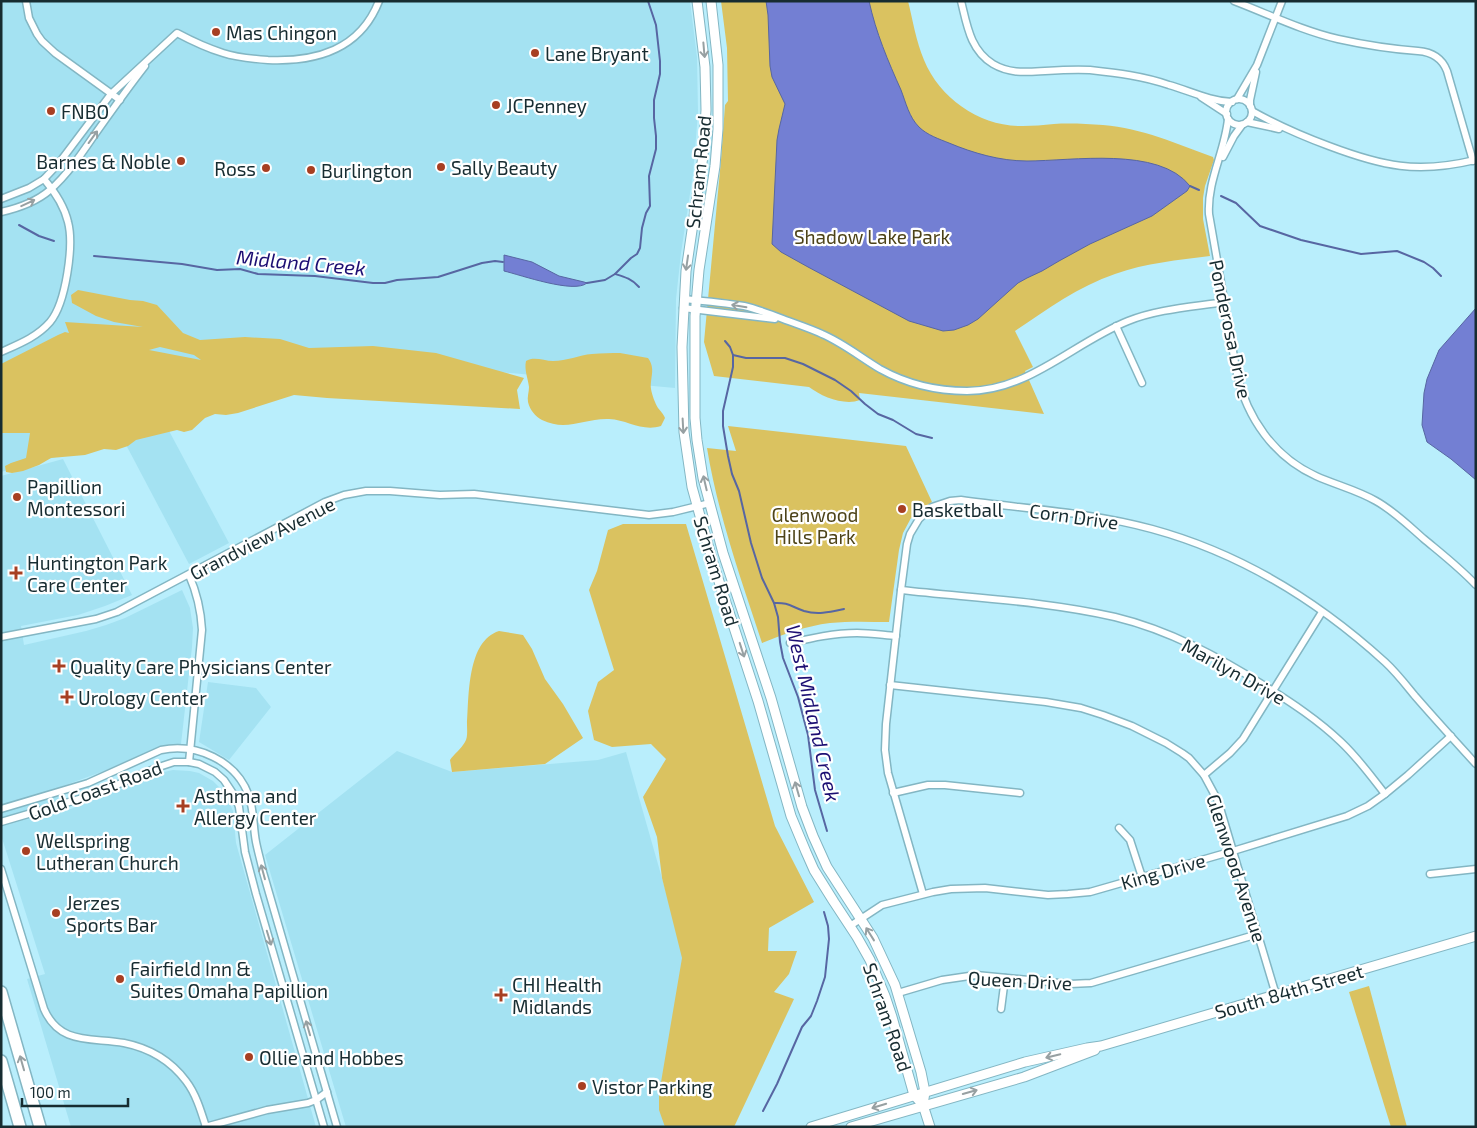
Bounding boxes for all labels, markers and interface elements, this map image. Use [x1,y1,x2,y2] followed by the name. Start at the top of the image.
[226,21,337,44] place label: Mas Chingon
[210,26,222,38] marker: Mas Chingon
[699,41,708,57] one-way arrow
[545,42,649,65] place label: Lane Bryant
[529,47,541,59] marker: Lane Bryant
[506,94,587,117] place label: JCPenney
[490,99,502,111] marker: JCPenney
[61,100,109,123] place label: FNBO
[45,105,57,117] marker: FNBO
[681,114,715,230] street label: Schram Road
[88,130,98,144] one-way arrow
[36,150,171,173] place label: Barnes & Noble
[175,155,187,167] marker: Barnes & Noble
[451,156,557,179] place label: Sally Beauty
[214,157,256,180] place label: Ross
[321,159,412,182] place label: Burlington
[435,161,447,173] marker: Sally Beauty
[260,162,272,174] marker: Ross
[305,164,317,176] marker: Burlington
[20,198,35,207] one-way arrow
[794,225,950,248] park label: Shadow Lake Park
[235,244,367,280] water label: Midland Creek
[682,255,692,271] one-way arrow
[1205,257,1257,401] street label: Ponderosa Drive
[732,300,748,310] one-way arrow
[679,417,688,433] one-way arrow
[27,475,125,520] place label: Papillion Montessori
[700,476,709,492] one-way arrow
[11,491,23,503] marker: Papillion Montessori
[186,492,338,584] street label: Grandview Avenue
[912,498,1004,521] place label: Basketball
[1028,498,1120,534] street label: Corn Drive
[772,503,858,548] park label: Glenwood Hills Park
[896,503,908,515] marker: Basketball
[689,513,745,629] street label: Schram Road
[27,551,168,596] place label: Huntington Park Care Center
[9,566,23,580] marker: Huntington Park Care Center
[782,622,846,804] water label: West Midland Creek
[1178,633,1290,709] street label: Marilyn Drive
[737,642,747,658] one-way arrow
[70,655,332,678] place label: Quality Care Physicians Center
[52,659,66,673] marker: Quality Care Physicians Center
[78,686,207,709] place label: Urology Center
[60,690,74,704] marker: Urology Center
[25,755,165,825] street label: Gold Coast Road
[792,782,802,798] one-way arrow
[194,784,317,829] place label: Asthma and Allergy Center
[1202,791,1272,945] street label: Glenwood Avenue
[176,799,190,813] marker: Asthma and Allergy Center
[36,829,179,874] place label: Wellspring Lutheran Church
[20,845,32,857] marker: Wellspring Lutheran Church
[1118,848,1208,894] street label: King Drive
[258,864,267,880] one-way arrow
[66,891,157,936] place label: Jerzes Sports Bar
[50,907,62,919] marker: Jerzes Sports Bar
[865,927,875,941] one-way arrow
[264,930,274,946] one-way arrow
[130,957,328,1002] place label: Fairfield Inn & Suites Omaha Papillion
[1212,959,1366,1023] street label: South 84th Street
[859,960,917,1074] street label: Schram Road
[967,966,1073,994] street label: Queen Drive
[114,973,126,985] marker: Fairfield Inn & Suites Omaha Papillion
[512,973,602,1018] place label: CHI Health Midlands
[494,988,508,1002] marker: CHI Health Midlands
[303,1020,313,1036] one-way arrow
[259,1046,404,1069] place label: Ollie and Hobbes
[243,1051,255,1063] marker: Ollie and Hobbes
[1046,1051,1062,1061] one-way arrow
[16,1056,26,1072] one-way arrow
[592,1075,713,1098] place label: Vistor Parking
[22,1076,129,1108] scale bar
[576,1080,588,1092] marker: Vistor Parking
[30,1083,71,1101] text: 100 m
[962,1086,978,1096] one-way arrow
[871,1102,887,1112] one-way arrow

